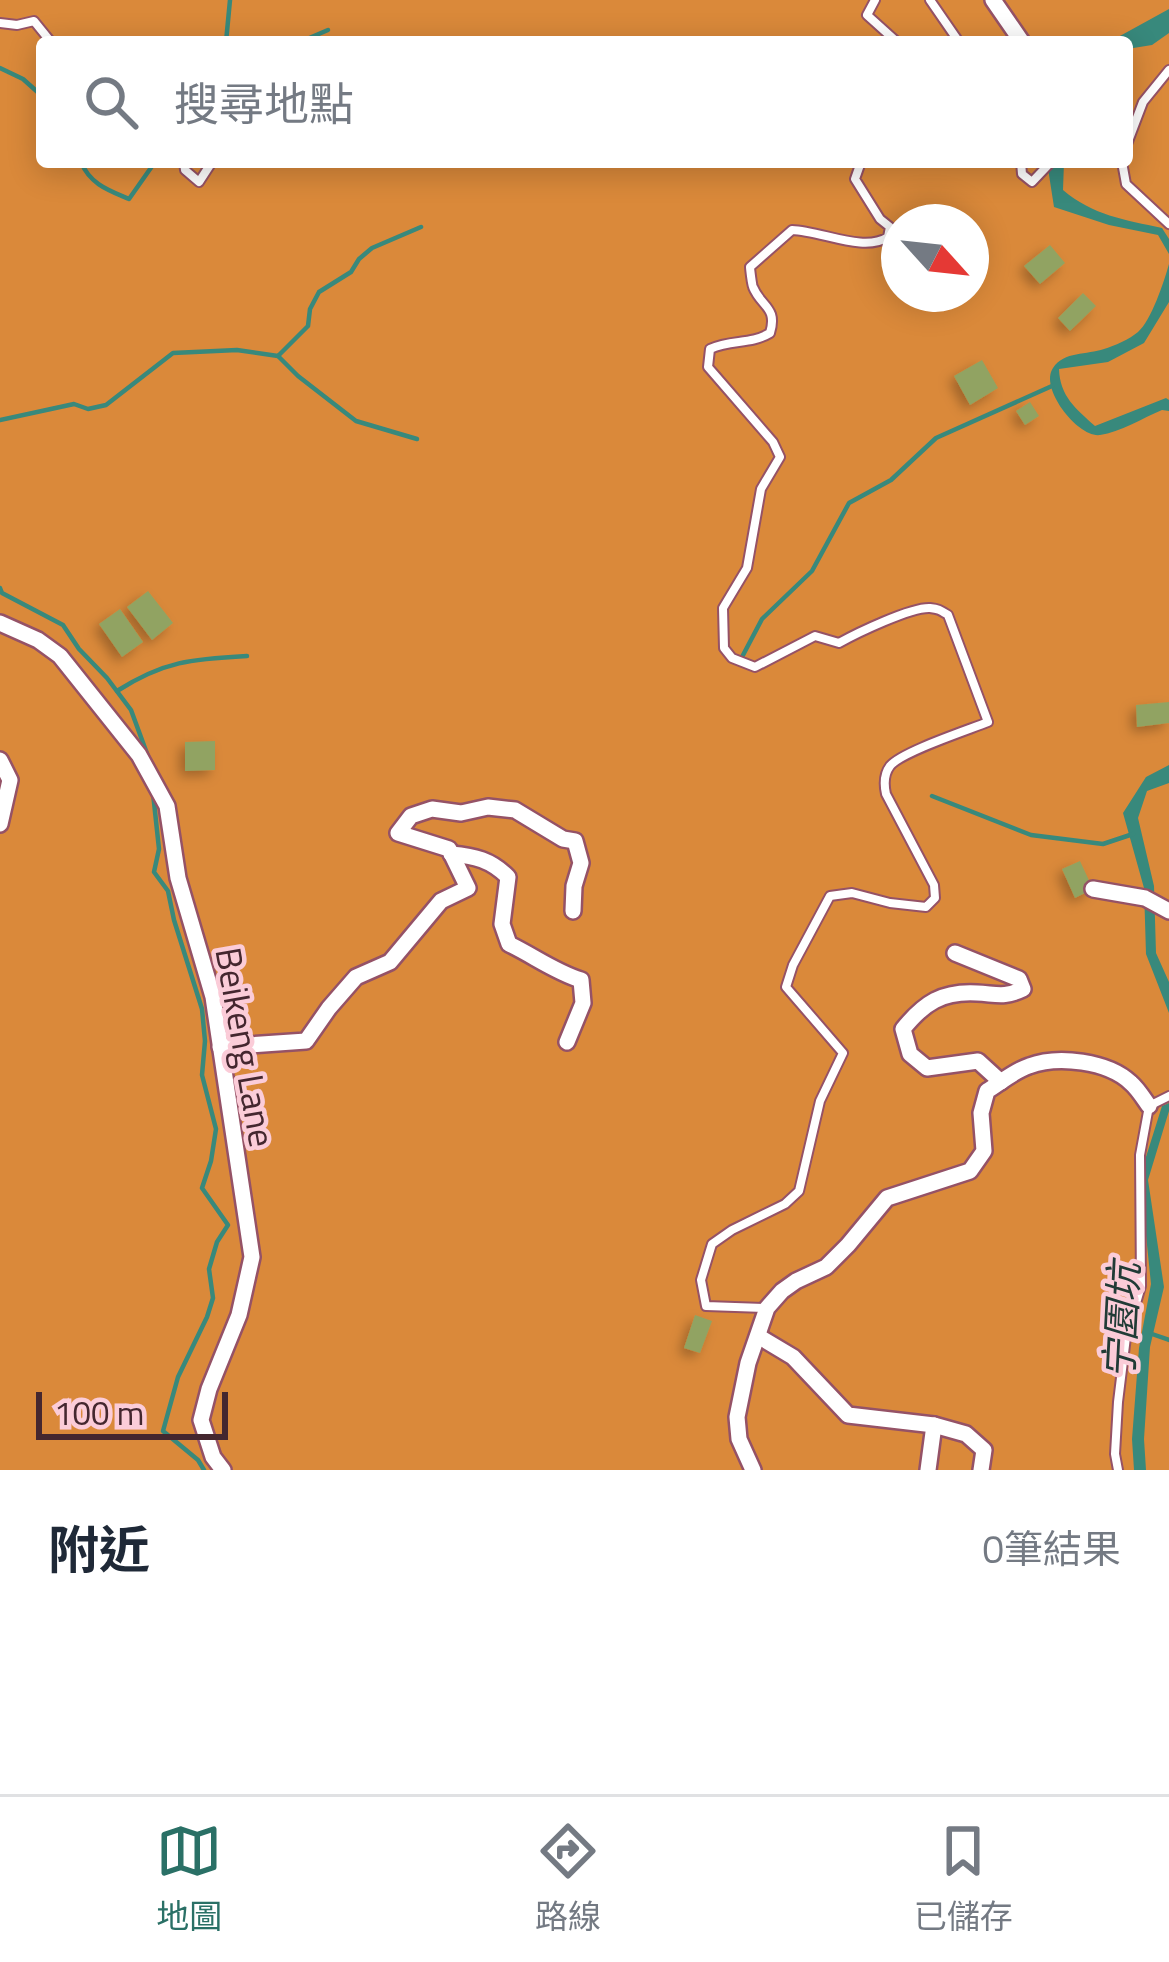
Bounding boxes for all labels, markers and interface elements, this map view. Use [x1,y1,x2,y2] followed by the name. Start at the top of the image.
[36,36,1133,168] search box
[78,69,144,135] icon: search
[174,69,354,137] text: 搜尋地點
[881,204,989,312] north arrow
[201,943,291,1151] street label: Beikeng Lane
[1088,1256,1154,1381] water label: 宁園坑
[36,1386,228,1439] scale bar
[54,1388,144,1438] text: 100 m
[48,1510,150,1588] text: 附近
[982,1519,1121,1578] text: 0筆結果
[156,1818,222,1941] tab: 地圖
[535,1818,601,1941] tab: 路線
[914,1818,1013,1941] tab: 已儲存

